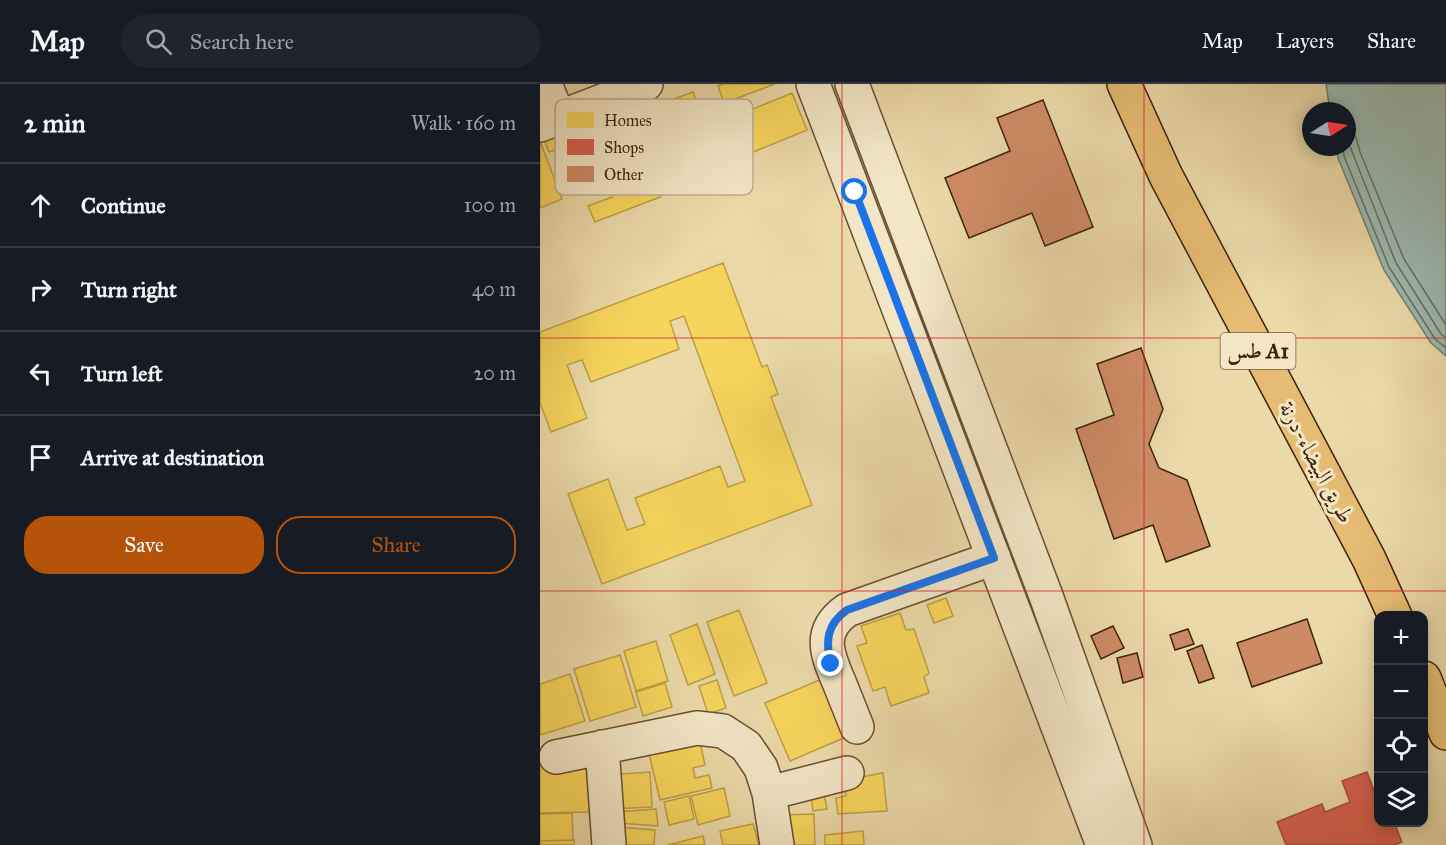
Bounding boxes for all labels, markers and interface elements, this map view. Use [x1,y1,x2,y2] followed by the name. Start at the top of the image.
[121,14,541,68] search box
[30,24,85,59] text: Map
[142,25,175,58] icon: search
[190,28,294,55] text: Search here
[1202,28,1243,54] text: Map
[1276,28,1334,54] text: Layers
[1367,28,1416,54] text: Share
[555,99,753,195] legend
[1302,102,1356,156] north arrow
[24,107,85,139] text: 2 min
[411,111,516,135] text: Walk · 160 m
[604,111,652,130] text: Homes
[604,138,644,157] text: Shops
[604,165,643,184] text: Other
[841,178,867,204] route start
[24,189,57,222] icon: ahead
[81,192,166,219] text: Continue
[464,193,516,217] text: 100 m
[24,273,57,306] icon: right
[81,276,177,303] text: Turn right
[472,277,516,301] text: 40 m
[1220,333,1296,369] road number: طس A1
[24,357,57,390] icon: left
[81,360,163,387] text: Turn left
[473,361,516,385] text: 20 m
[1272,397,1360,528] street label: طريق البيضاء-درنة
[24,441,57,474] icon: arrive
[81,444,264,471] text: Arrive at destination
[24,516,264,574] button: Save
[276,516,516,574] button: Share
[1374,611,1428,827] map controls
[1374,611,1428,665] button: +
[817,650,843,676] route end
[1374,665,1428,719] button: −
[1374,719,1428,773] button: locate
[1374,773,1428,827] button: layers

